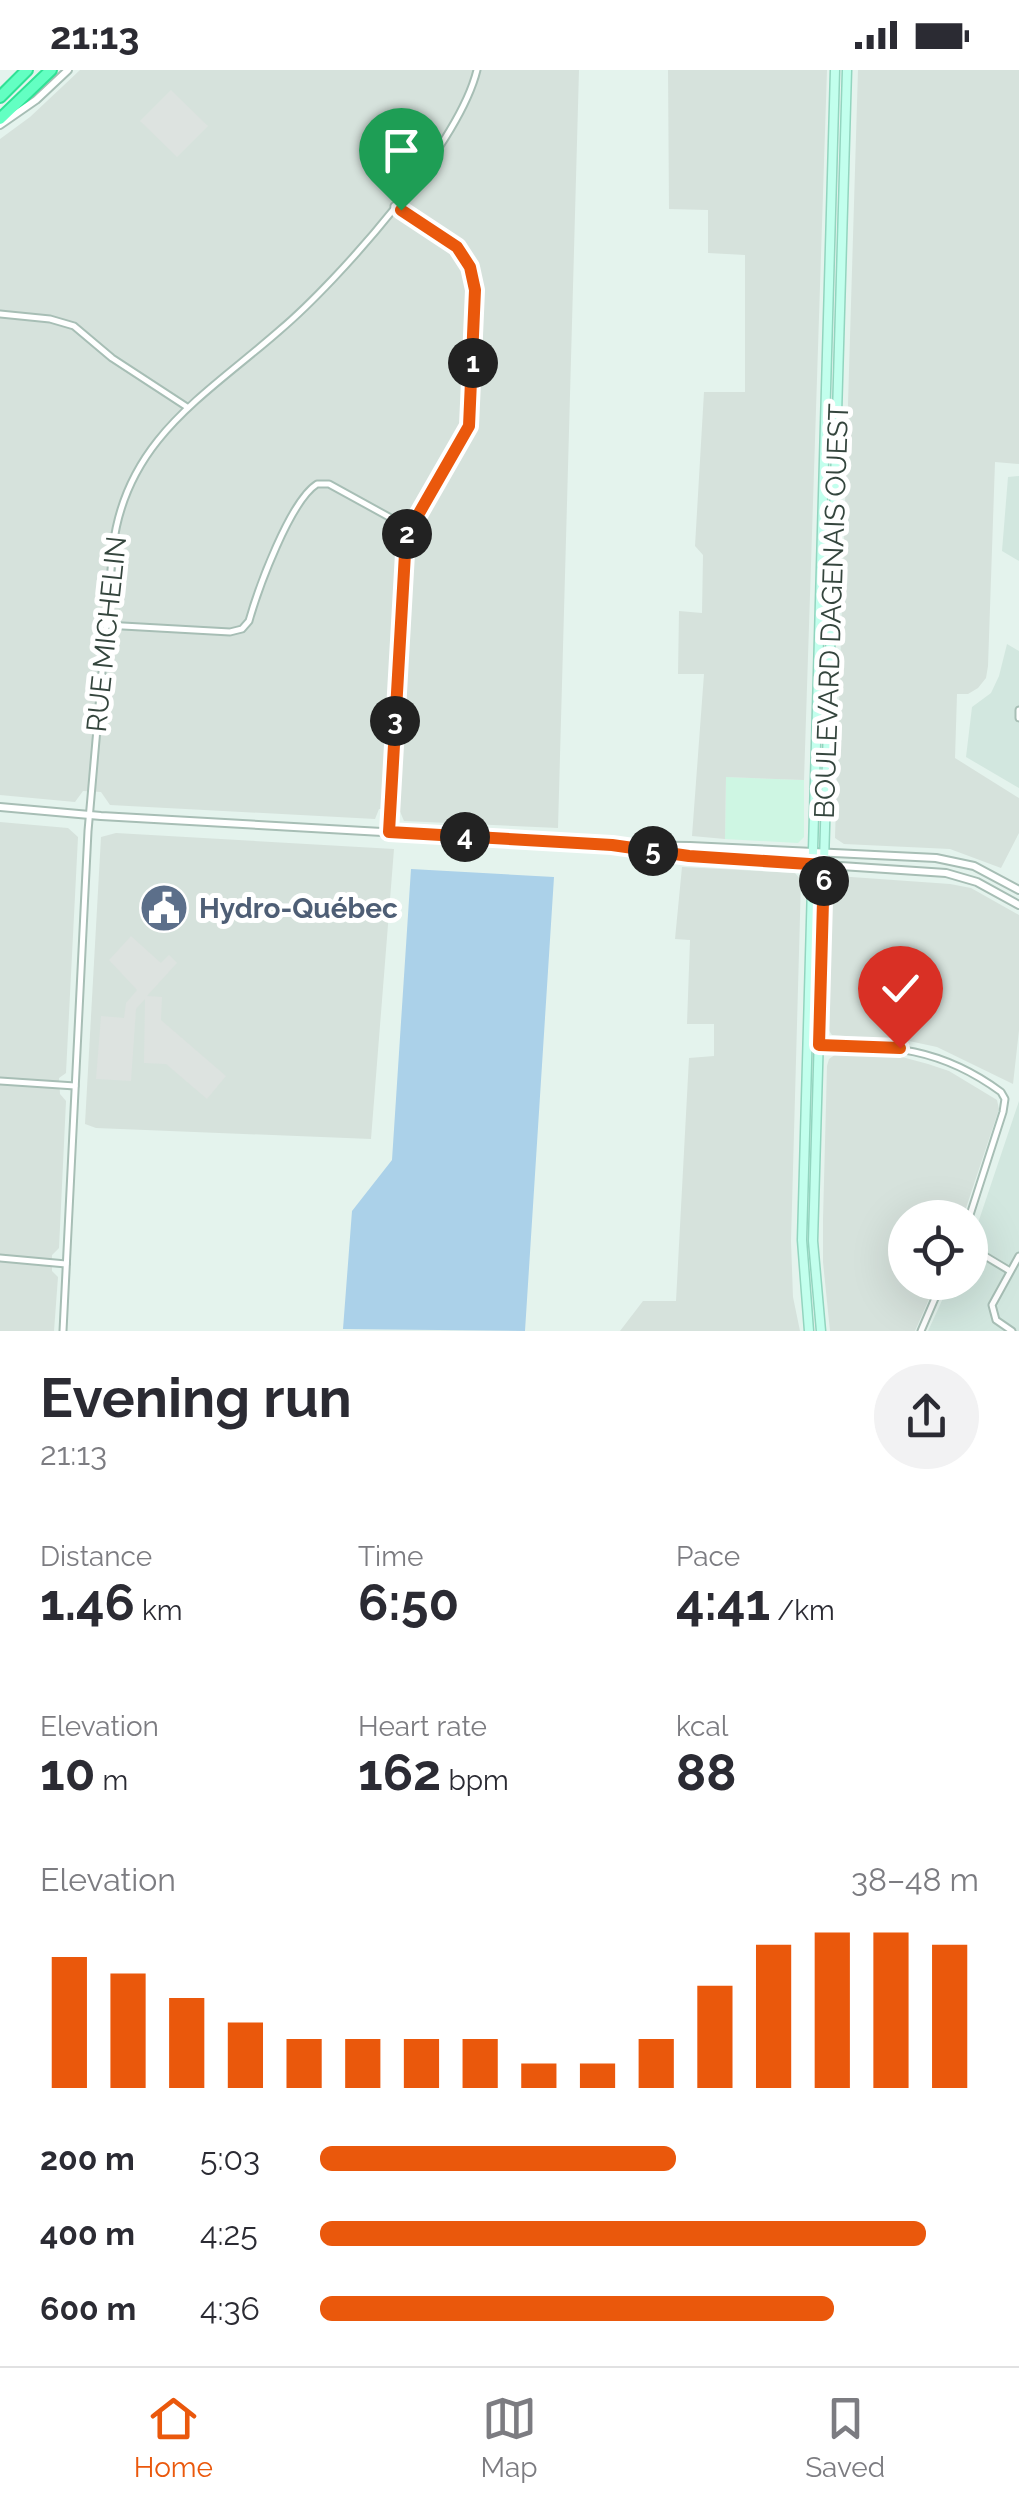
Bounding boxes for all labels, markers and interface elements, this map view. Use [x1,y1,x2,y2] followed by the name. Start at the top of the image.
[50,13,140,58] text: 21:13
[359,108,444,211] pin
[374,123,429,178] icon: arrive
[448,338,498,388] pin: 1
[466,346,480,379] text: 1
[808,403,855,819] street label: BOULEVARD DAGENAIS OUEST
[382,509,432,559] pin: 2
[399,517,415,550] text: 2
[80,534,133,734] street label: RUE MICHELIN
[370,696,420,746] pin: 3
[387,704,403,737] text: 3
[440,812,490,862] pin: 4
[457,820,473,853] text: 4
[628,826,678,876] pin: 5
[645,834,661,867] text: 5
[799,856,849,906] pin: 6
[816,864,833,897] text: 6
[138,882,190,934] public building icon: Hydro-Québec
[199,892,398,925] place label: Hydro-Québec
[858,946,943,1049] pin
[873,961,928,1016] icon: check
[888,1200,988,1300] map controls
[888,1200,988,1300] button: locate
[874,1364,979,1469] button: share
[40,1365,352,1430] text: Evening run
[40,1435,107,1472] text: 21:13
[40,1540,152,1573] text: Distance
[358,1540,423,1573] text: Time
[676,1540,740,1573] text: Pace
[40,1573,135,1632] text: 1.46
[358,1573,459,1632] text: 6:50
[676,1573,770,1632] text: 4:41
[135,1594,183,1627] text: km
[770,1594,835,1627] text: /km
[40,1710,159,1743] text: Elevation
[358,1710,487,1743] text: Heart rate
[676,1710,728,1743] text: kcal
[40,1743,95,1802] text: 10
[358,1743,441,1802] text: 162
[676,1743,736,1802] text: 88
[95,1764,128,1797] text: m
[441,1764,509,1797] text: bpm
[40,1861,176,1898] text: Elevation
[851,1861,979,1898] text: 38–48 m
[40,2140,135,2177] text: 200 m
[200,2140,260,2177] text: 5:03
[40,2215,135,2252] text: 400 m
[200,2215,258,2252] text: 4:25
[40,2290,136,2327] text: 600 m
[200,2290,260,2327] text: 4:36
[134,2391,213,2484] tab: Home
[481,2391,538,2484] tab: Map
[805,2391,885,2484] tab: Saved

